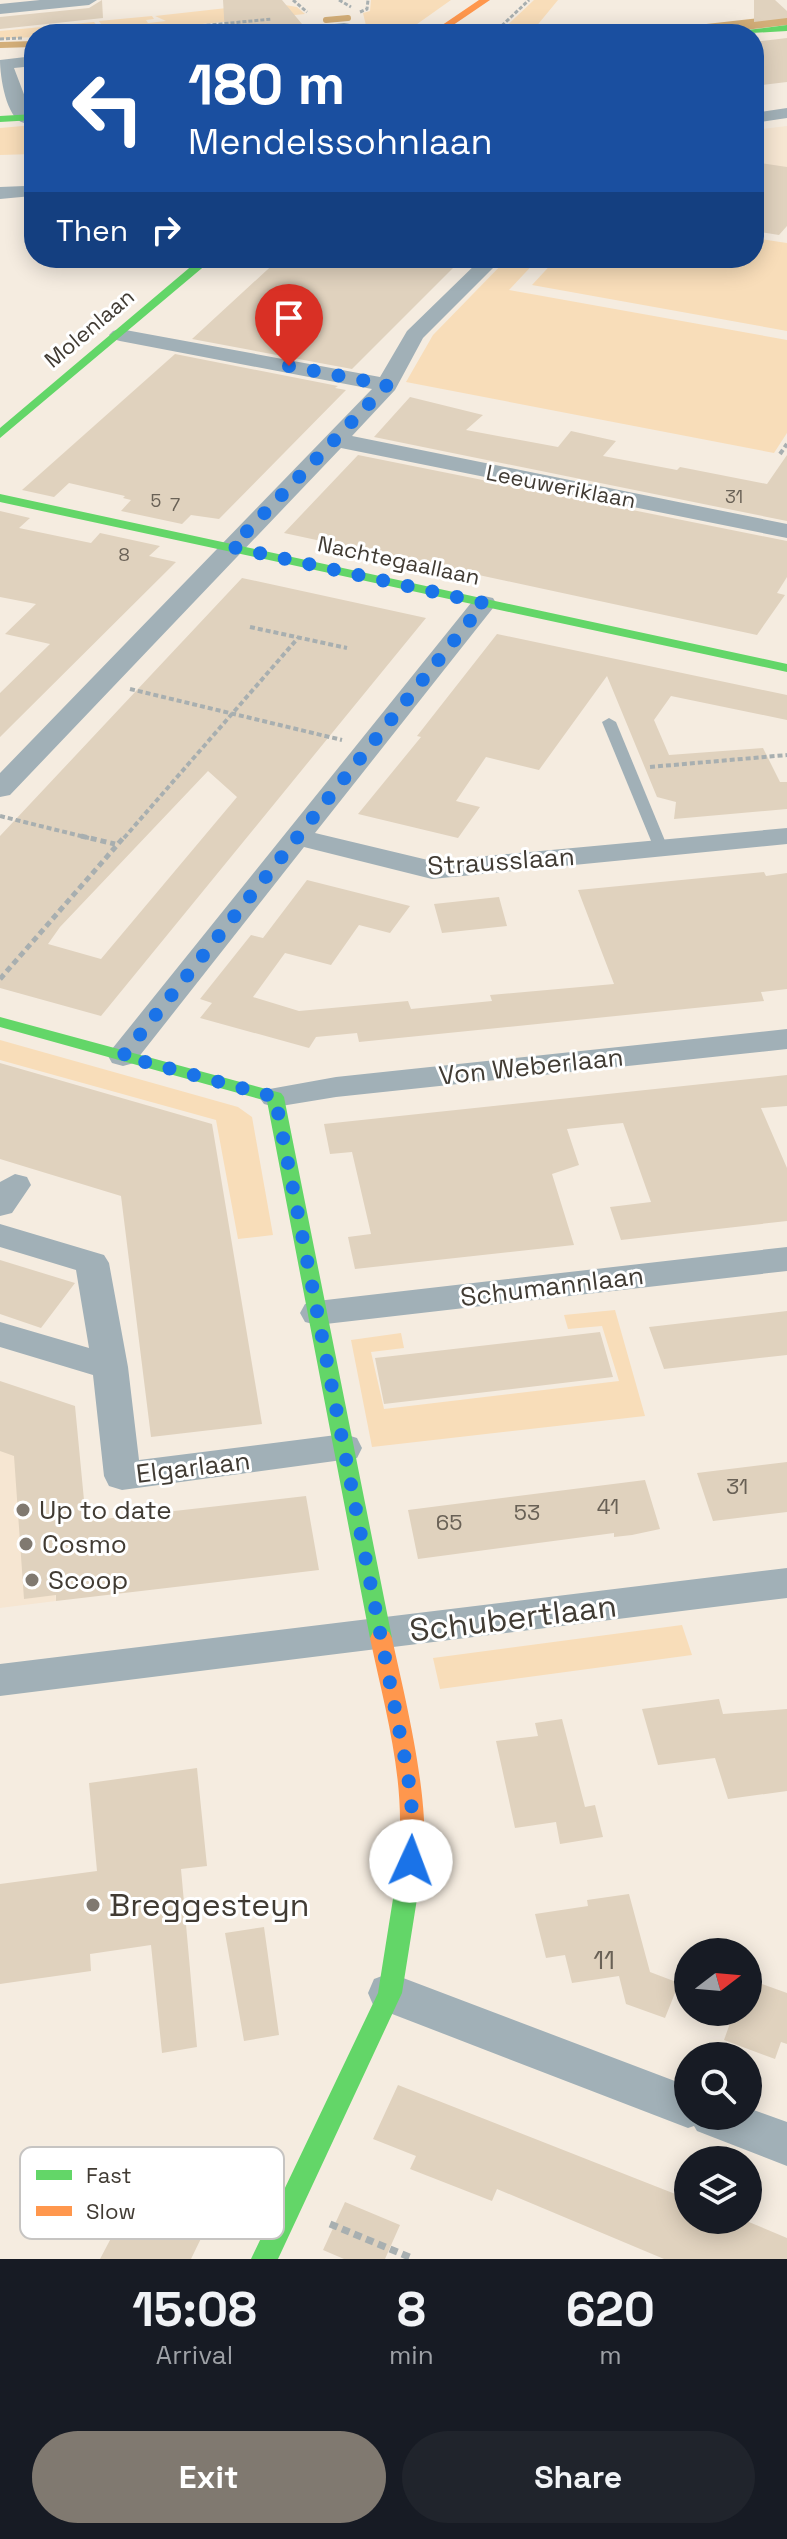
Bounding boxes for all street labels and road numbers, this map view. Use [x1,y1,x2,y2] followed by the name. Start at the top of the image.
[38,282,140,374] street label: Molenlaan
[484,458,638,514] street label: Leeuweriklaan
[315,529,483,591] street label: Nachtegaallaan
[426,839,576,883] street label: Strausslaan
[437,1039,625,1093] street label: Von Weberlaan
[458,1258,646,1314] street label: Schumannlaan
[134,1443,252,1491] street label: Elgarlaan
[407,1585,619,1651] street label: Schubertlaan

